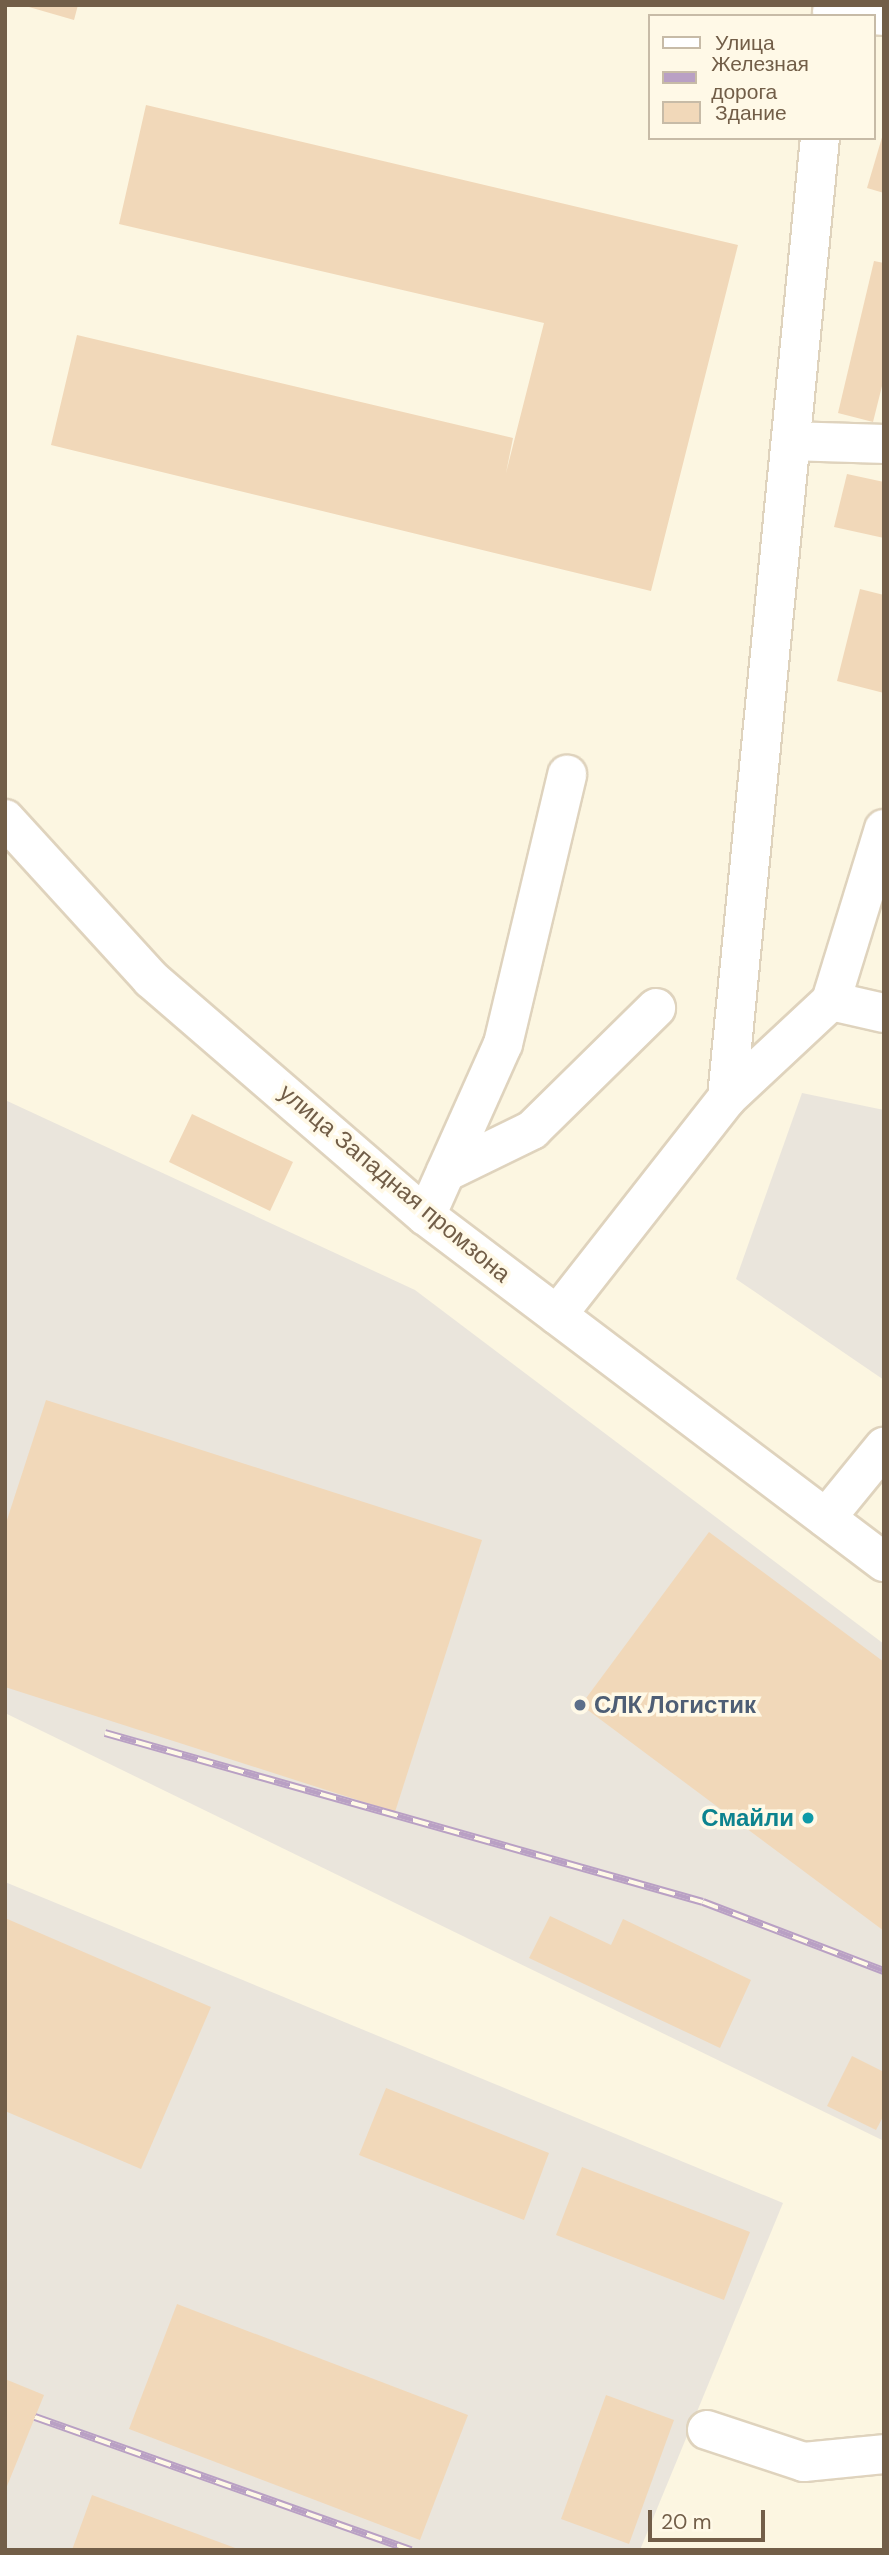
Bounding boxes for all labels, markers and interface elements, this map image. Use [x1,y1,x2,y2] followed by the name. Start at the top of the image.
[648,14,875,140] legend
[715,29,775,57] text: Улица
[711,50,809,106] text: Железная дорога
[715,99,787,127] text: Здание
[273,1078,517,1288] street label: улица Западная промзона
[594,1691,756,1719] place label: СЛК Логистик
[572,1697,588,1713] marker: СЛК Логистик
[701,1804,794,1832] place label: Смайли
[800,1810,816,1826] marker: Смайли
[651,2496,768,2540] scale bar
[661,2508,712,2536] text: 20 m

